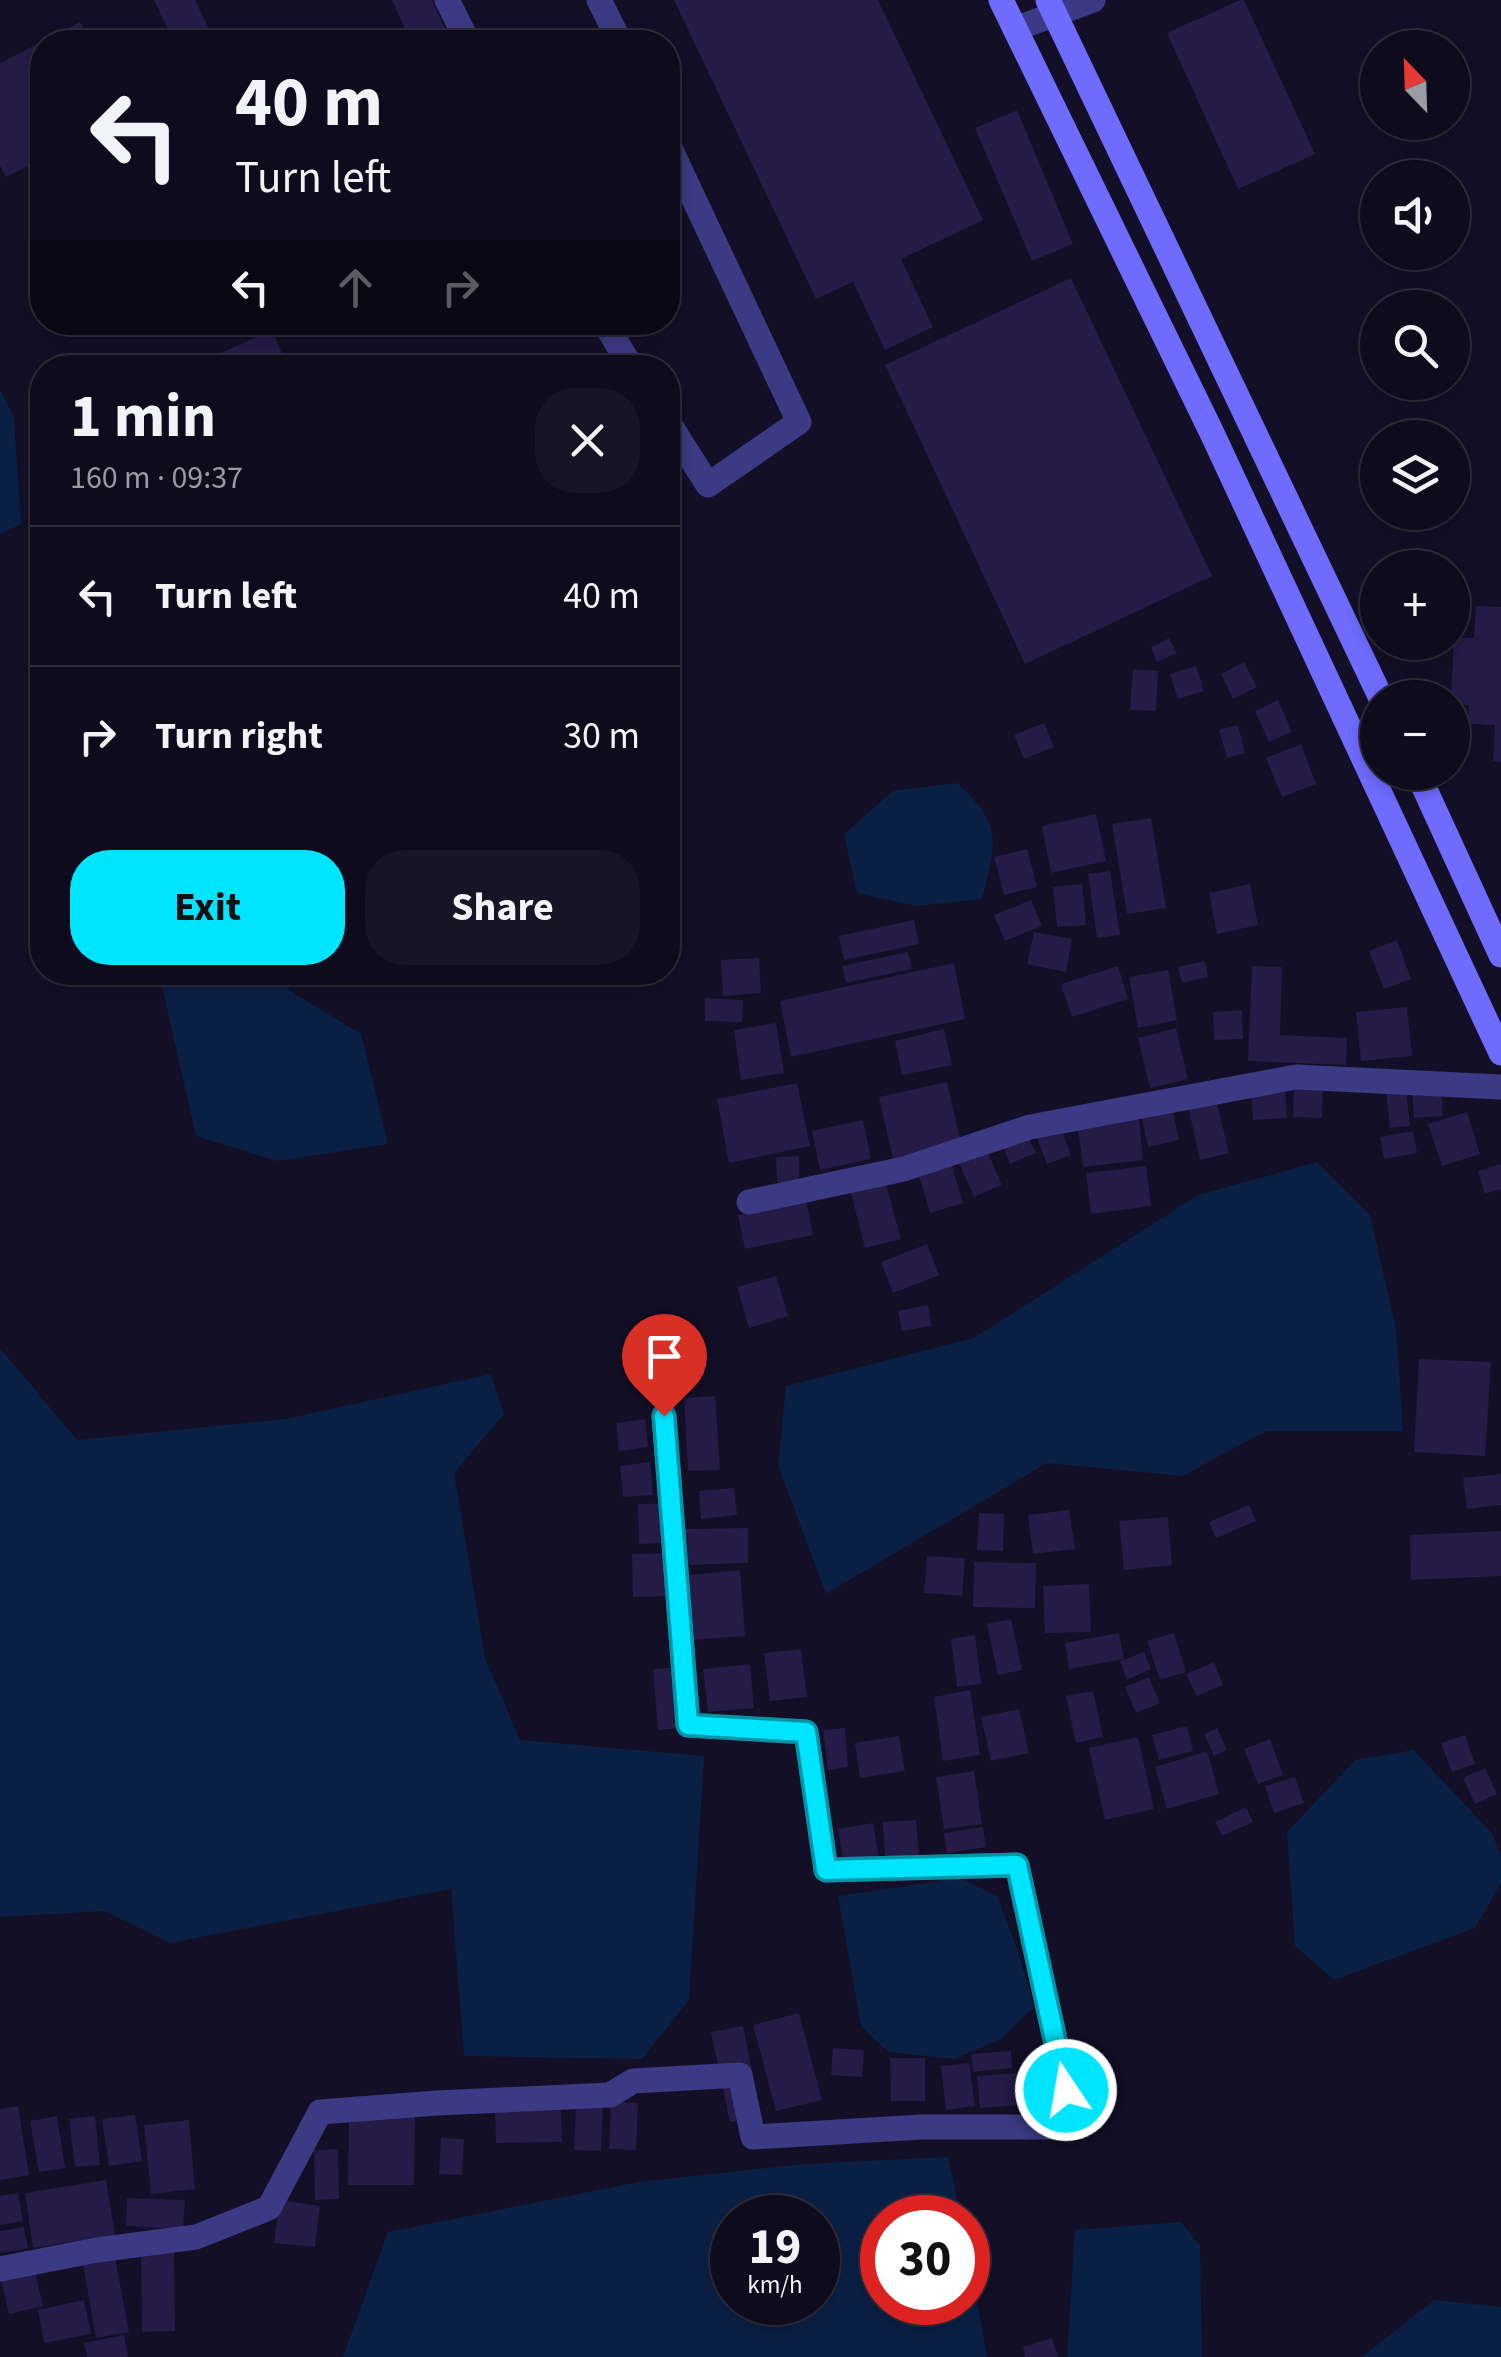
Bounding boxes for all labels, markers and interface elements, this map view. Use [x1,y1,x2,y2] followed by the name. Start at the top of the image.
[1360,30,1470,140] north arrow
[1360,30,1470,790] map controls
[235,53,383,153] text: 40 m
[70,70,200,200] icon: left
[235,146,391,210] text: Turn left
[1360,160,1470,270] button: sound
[223,260,278,315] icon: left
[328,260,383,315] icon: ahead
[433,260,488,315] icon: right
[1360,290,1470,400] button: search
[70,375,216,460] text: 1 min
[535,388,640,493] button: close
[1360,420,1470,530] button: layers
[70,455,243,501] text: 160 m · 09:37
[1360,550,1470,660] button: +
[70,569,125,624] icon: left
[155,569,297,623] text: Turn left
[563,569,640,623] text: 40 m
[1360,680,1470,790] button: −
[70,709,125,764] icon: right
[155,709,323,763] text: Turn right
[563,709,640,763] text: 30 m
[70,850,345,965] button: Exit
[365,850,640,965] button: Share
[622,1314,707,1417] pin
[637,1329,692,1384] icon: arrive
[1014,2038,1118,2142] position arrow
[860,2195,990,2325] speed limit sign: 30
[749,2212,801,2283] text: 19
[747,2267,803,2303] text: km/h

